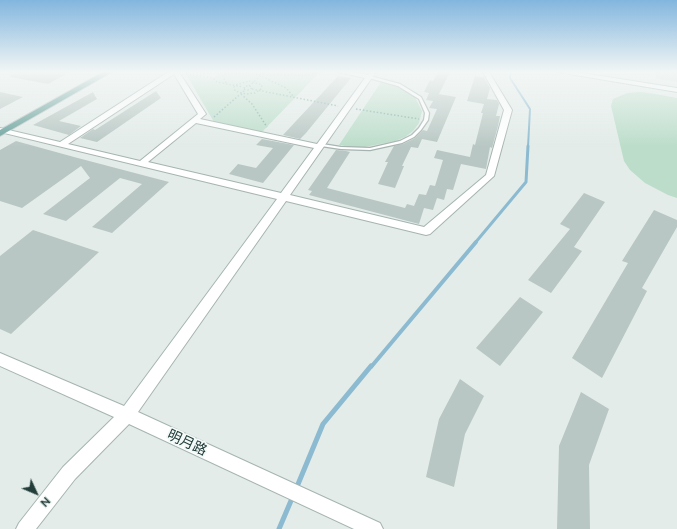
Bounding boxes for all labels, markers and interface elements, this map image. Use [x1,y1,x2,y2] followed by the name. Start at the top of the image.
[164,427,210,459] street label: 明月路
[16,473,56,513] north arrow
[37,494,53,509] text: N

